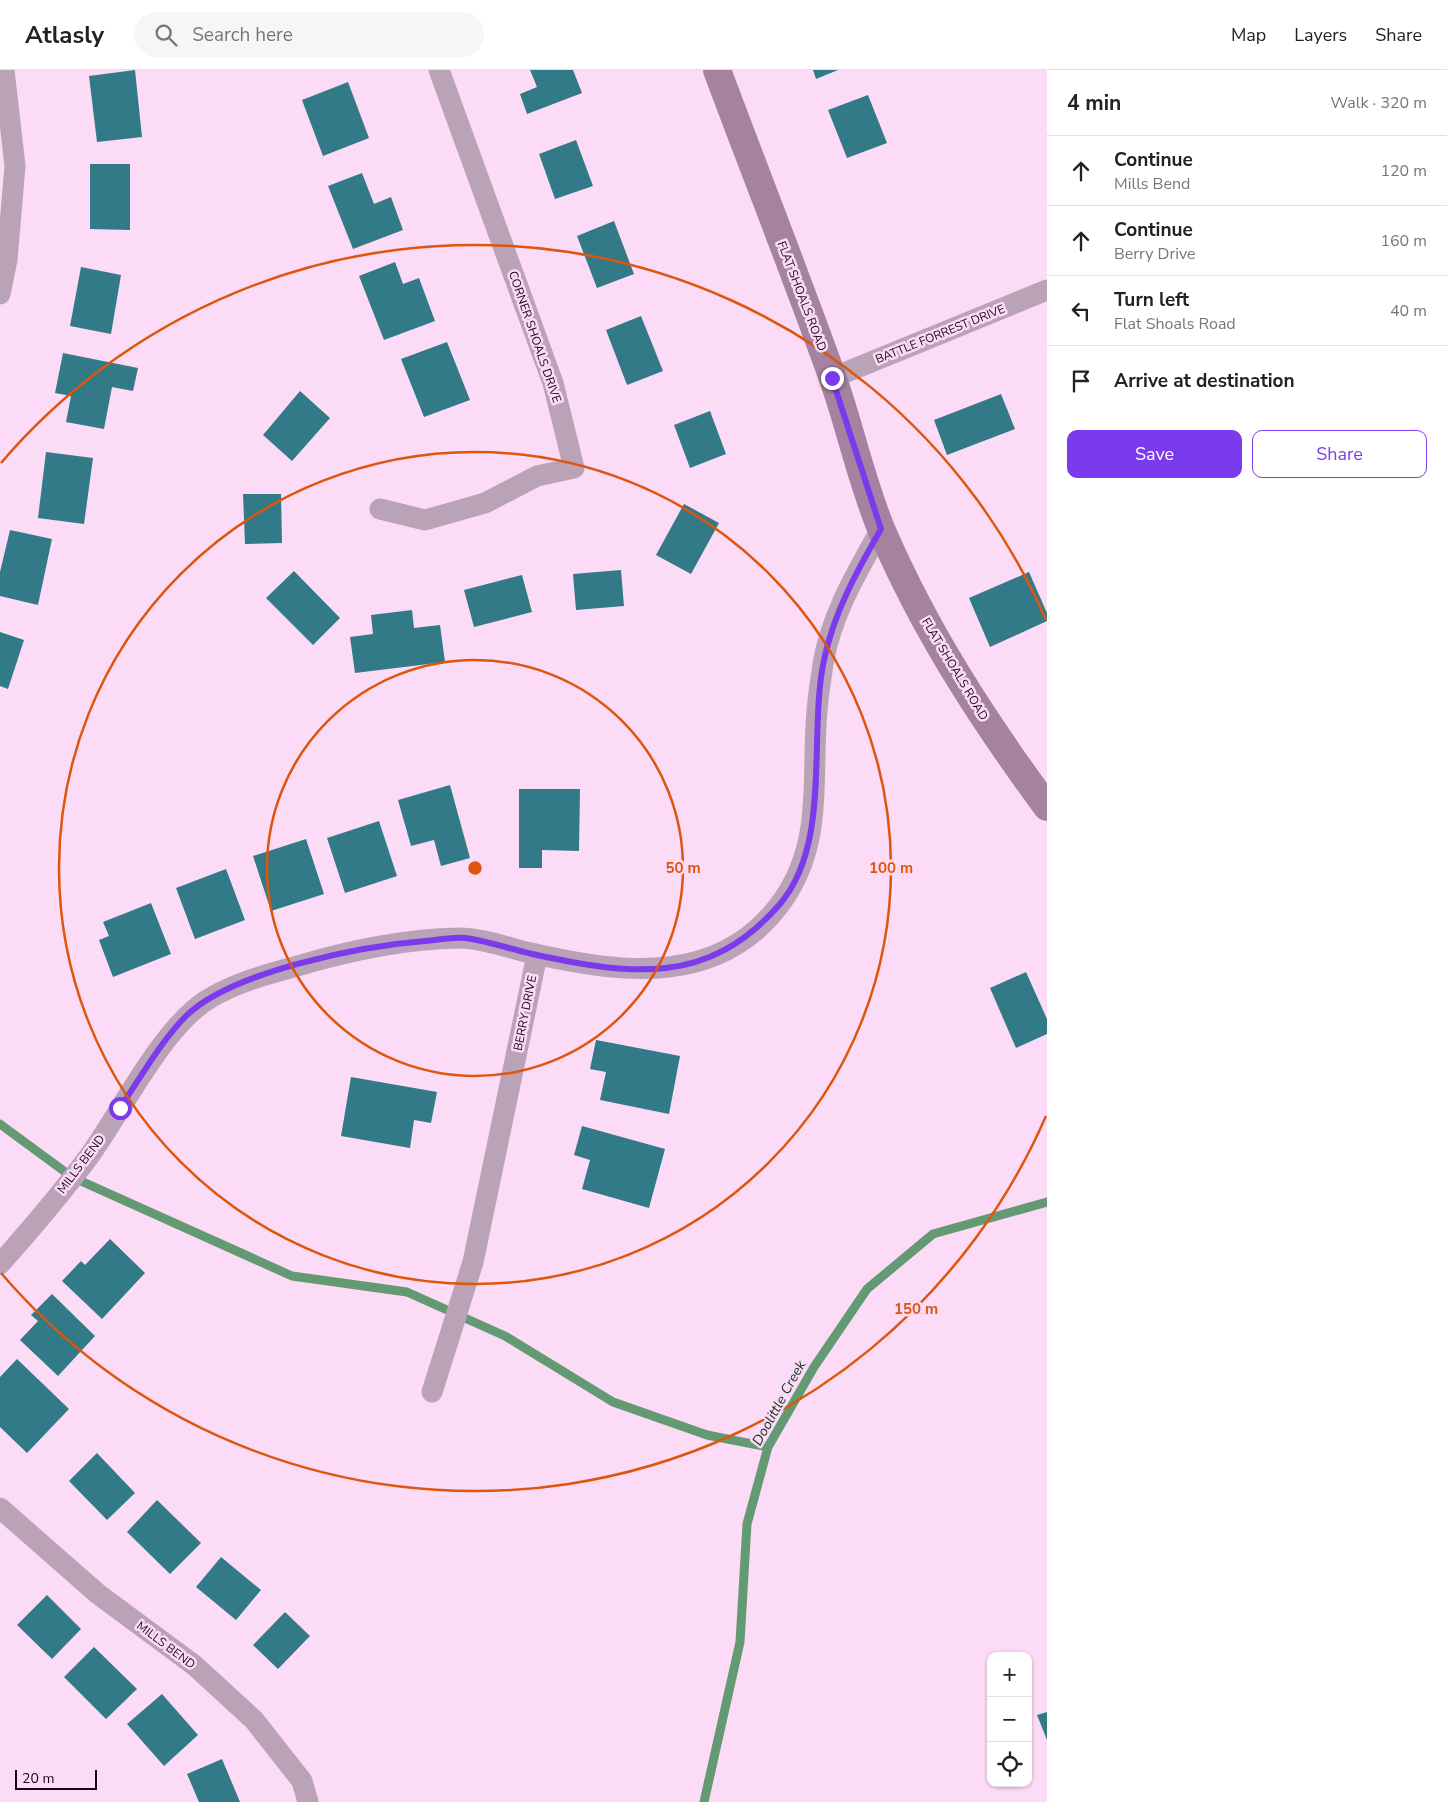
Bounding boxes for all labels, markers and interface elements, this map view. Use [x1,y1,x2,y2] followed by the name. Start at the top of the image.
[134,12,484,57] search box
[25,19,104,51] text: Atlasly
[152,21,180,49] icon: search
[192,22,293,48] text: Search here
[1231,23,1266,47] text: Map
[1294,23,1347,47] text: Layers
[1375,23,1422,47] text: Share
[1067,89,1121,117] text: 4 min
[1331,92,1427,114] text: Walk · 320 m
[1114,147,1193,173] text: Continue
[1067,157,1095,185] icon: ahead
[1380,160,1427,182] text: 120 m
[1114,173,1190,195] text: Mills Bend
[1114,217,1193,243] text: Continue
[1067,227,1095,255] icon: ahead
[1380,230,1427,252] text: 160 m
[774,239,830,353] street label: FLAT SHOALS ROAD
[1114,243,1196,265] text: Berry Drive
[505,269,565,405] street label: CORNER SHOALS DRIVE
[1114,287,1189,313] text: Turn left
[1067,297,1095,325] icon: left
[1390,300,1427,322] text: 40 m
[873,301,1007,367] street label: BATTLE FORREST DRIVE
[1114,313,1236,335] text: Flat Shoals Road
[821,367,844,390] route end
[1067,367,1095,395] icon: arrive
[1114,368,1295,394] text: Arrive at destination
[1067,430,1242,478] button: Save
[1252,430,1427,478] button: Share
[918,615,992,723] street label: FLAT SHOALS ROAD
[665,858,701,878] text: 50 m
[869,858,913,878] text: 100 m
[466,859,484,877] centre of rings
[510,974,540,1052] street label: BERRY DRIVE
[109,1097,132,1120] route start
[54,1131,108,1197] street label: MILLS BEND
[894,1299,938,1319] text: 150 m
[748,1356,811,1449] water label: Doolittle Creek
[133,1618,199,1672] street label: MILLS BEND
[987,1652,1032,1787] map controls
[987,1652,1032,1697] button: +
[987,1697,1032,1742] button: −
[987,1742,1032,1787] button: locate
[15,1767,98,1790] scale bar
[22,1769,54,1788] text: 20 m

